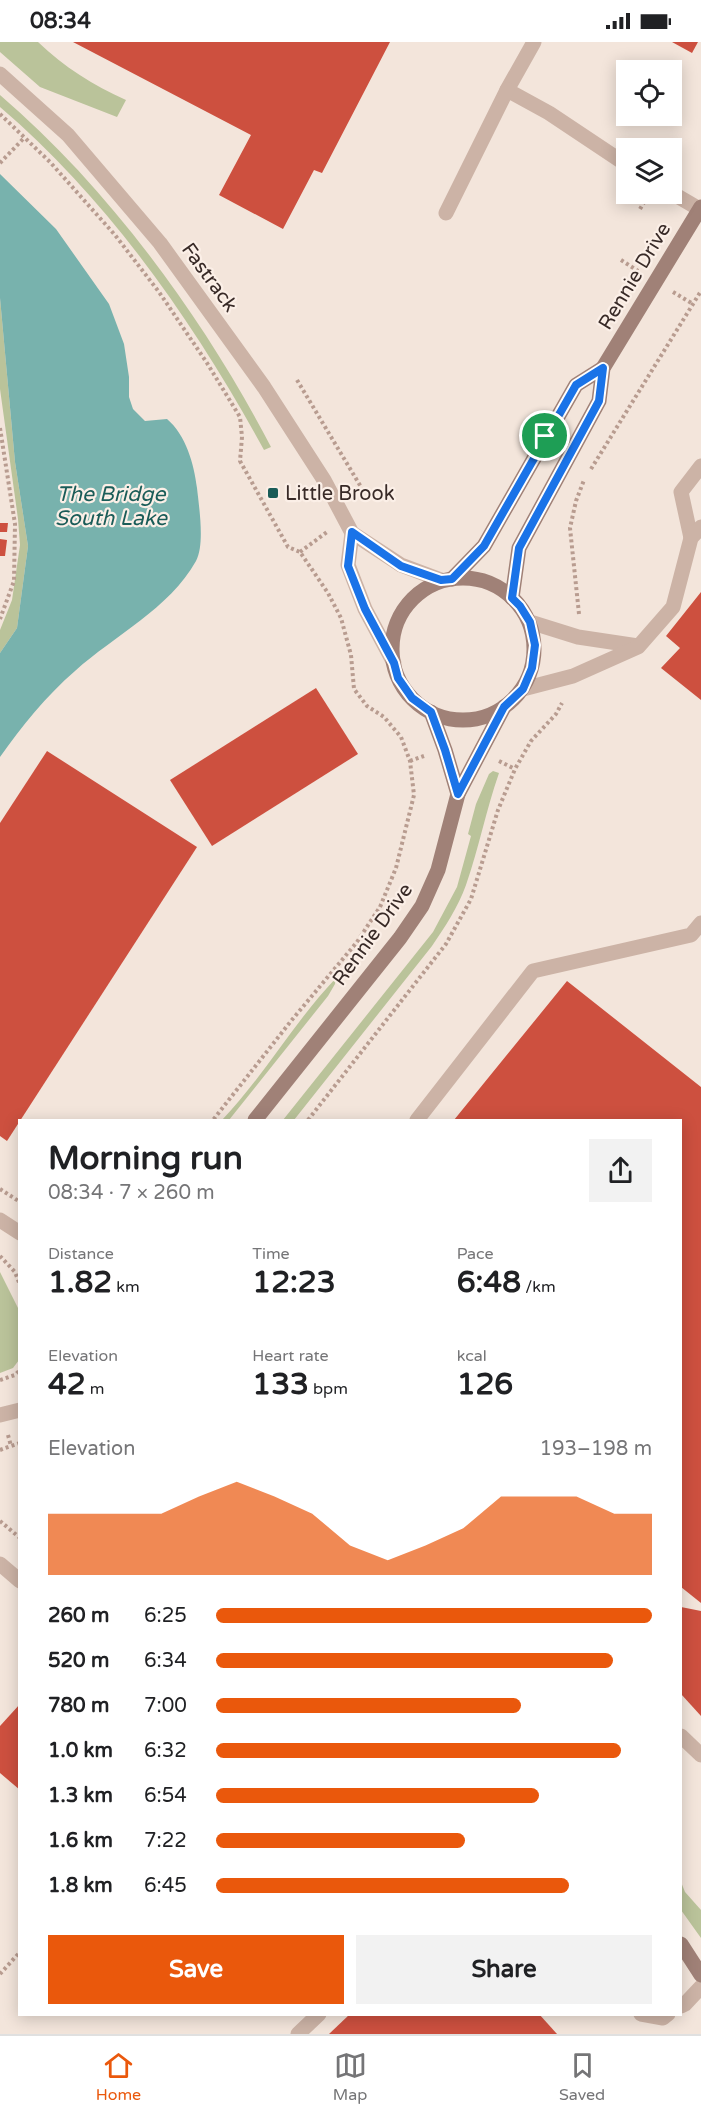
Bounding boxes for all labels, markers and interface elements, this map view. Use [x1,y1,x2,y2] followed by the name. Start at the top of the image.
[30,8,91,34] text: 08:34
[616,60,682,204] map controls
[616,60,682,126] button: locate
[616,138,682,204] button: layers
[593,219,676,334] street label: Rennie Drive
[176,238,242,317] street label: Fastrack
[519,410,570,461] pin
[528,419,561,452] icon: arrive
[55,482,168,531] water label: The Bridge South Lake
[285,482,395,506] place label: Little Brook
[266,486,280,500] marker: Little Brook
[328,879,418,990] street label: Rennie Drive
[48,1139,243,1178] text: Morning run
[589,1139,652,1202] button: share
[48,1181,215,1205] text: 08:34 · 7 × 260 m
[48,1244,114,1264] text: Distance
[252,1244,290,1264] text: Time
[457,1244,494,1264] text: Pace
[48,1264,112,1301] text: 1.82
[252,1264,336,1301] text: 12:23
[457,1264,521,1301] text: 6:48
[112,1277,140,1297] text: km
[521,1277,556,1297] text: /km
[48,1346,118,1366] text: Elevation
[252,1346,329,1366] text: Heart rate
[457,1346,487,1366] text: kcal
[48,1366,86,1403] text: 42
[252,1366,309,1403] text: 133
[457,1366,513,1403] text: 126
[86,1379,105,1399] text: m
[309,1379,348,1399] text: bpm
[48,1437,135,1461] text: Elevation
[539,1437,652,1461] text: 193–198 m
[48,1604,109,1628] text: 260 m
[144,1604,187,1628] text: 6:25
[48,1649,109,1673] text: 520 m
[144,1649,187,1673] text: 6:34
[48,1694,109,1718] text: 780 m
[144,1694,187,1718] text: 7:00
[48,1739,113,1763] text: 1.0 km
[144,1739,187,1763] text: 6:32
[48,1784,113,1808] text: 1.3 km
[144,1784,187,1808] text: 6:54
[48,1829,113,1853] text: 1.6 km
[144,1829,187,1853] text: 7:22
[48,1874,113,1898] text: 1.8 km
[144,1874,187,1898] text: 6:45
[48,1935,344,2004] button: Save
[356,1935,652,2004] button: Share
[96,2049,141,2105] tab: Home
[333,2049,367,2105] tab: Map
[559,2049,605,2105] tab: Saved

